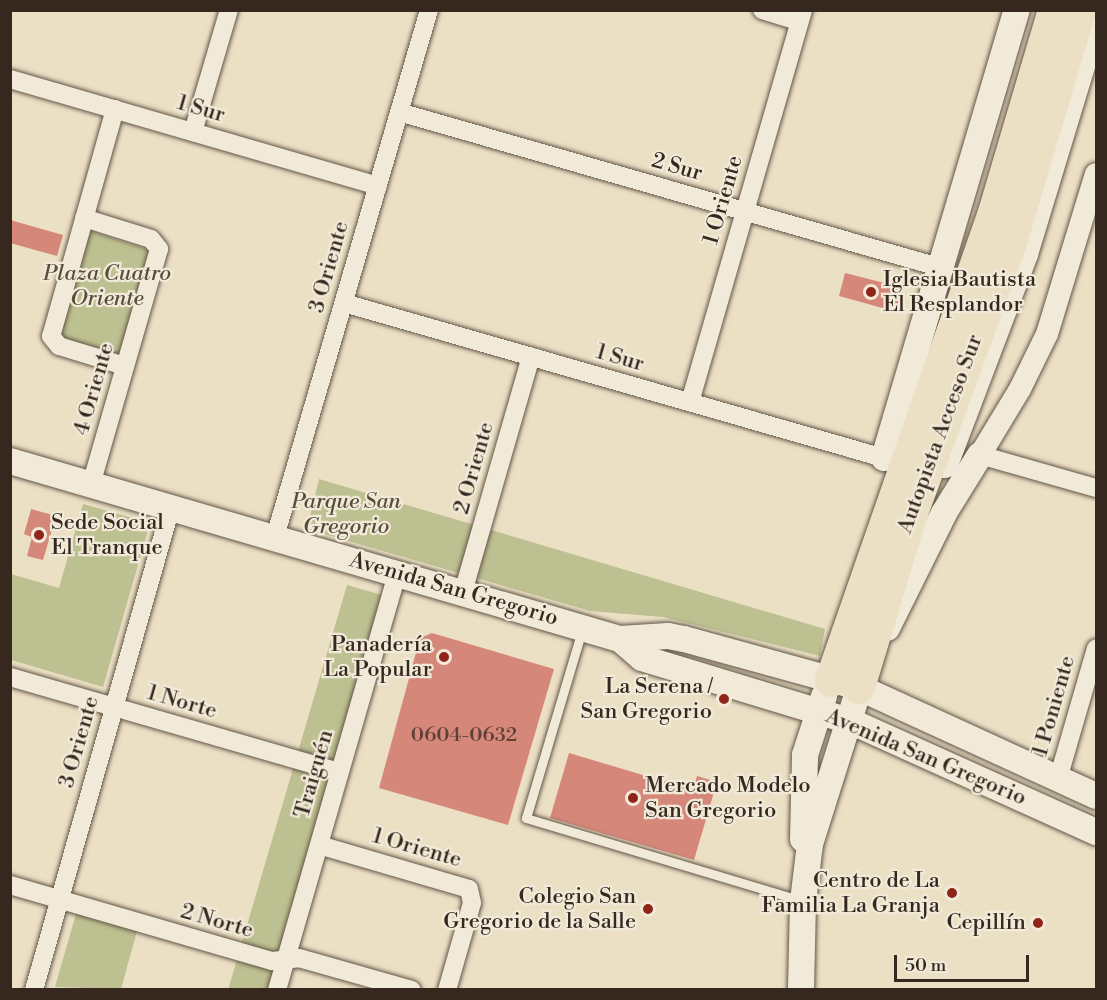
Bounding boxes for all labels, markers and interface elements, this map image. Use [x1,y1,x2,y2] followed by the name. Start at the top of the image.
[174,90,228,128] street label: 1 Sur
[648,147,706,187] street label: 2 Sur
[698,152,748,248] street label: 1 Oriente
[303,218,355,316] street label: 3 Oriente
[43,260,171,312] park label: Plaza Cuatro Oriente
[883,266,1036,318] place label: Iglesia Bautista El Resplandor
[864,285,878,299] marker: Iglesia Bautista El Resplandor
[892,331,988,537] street label: Autopista Acceso Sur
[593,339,647,377] street label: 1 Sur
[68,340,120,438] street label: 4 Oriente
[448,419,500,517] street label: 2 Oriente
[291,488,401,540] park label: Parque San Gregorio
[51,509,164,560] place label: Sede Social El Tranque
[32,528,46,542] marker: Sede Social El Tranque
[347,547,561,631] street label: Avenida San Gregorio
[323,631,432,682] place label: Panadería La Popular
[437,650,451,664] marker: Panadería La Popular
[1027,653,1081,759] street label: 1 Poniente
[581,673,712,724] place label: La Serena / San Gregorio
[144,679,220,725] street label: 1 Norte
[717,692,731,706] marker: La Serena / San Gregorio
[53,693,105,791] street label: 3 Oriente
[822,703,1030,811] street label: Avenida San Gregorio
[411,723,517,747] house number: 0604-0632
[289,727,339,821] street label: Traiguén
[645,772,811,824] place label: Mercado Modelo San Gregorio
[626,791,640,805] marker: Mercado Modelo San Gregorio
[369,823,465,873] street label: 1 Oriente
[761,867,940,918] place label: Centro de La Familia La Granja
[443,883,636,934] place label: Colegio San Gregorio de la Salle
[945,886,959,900] marker: Centro de La Familia La Granja
[178,898,256,944] street label: 2 Norte
[641,902,655,916] marker: Colegio San Gregorio de la Salle
[946,910,1026,936] place label: Cepillín
[1031,916,1045,930] marker: Cepillín
[897,943,1032,981] scale bar
[905,954,946,977] text: 50 m

